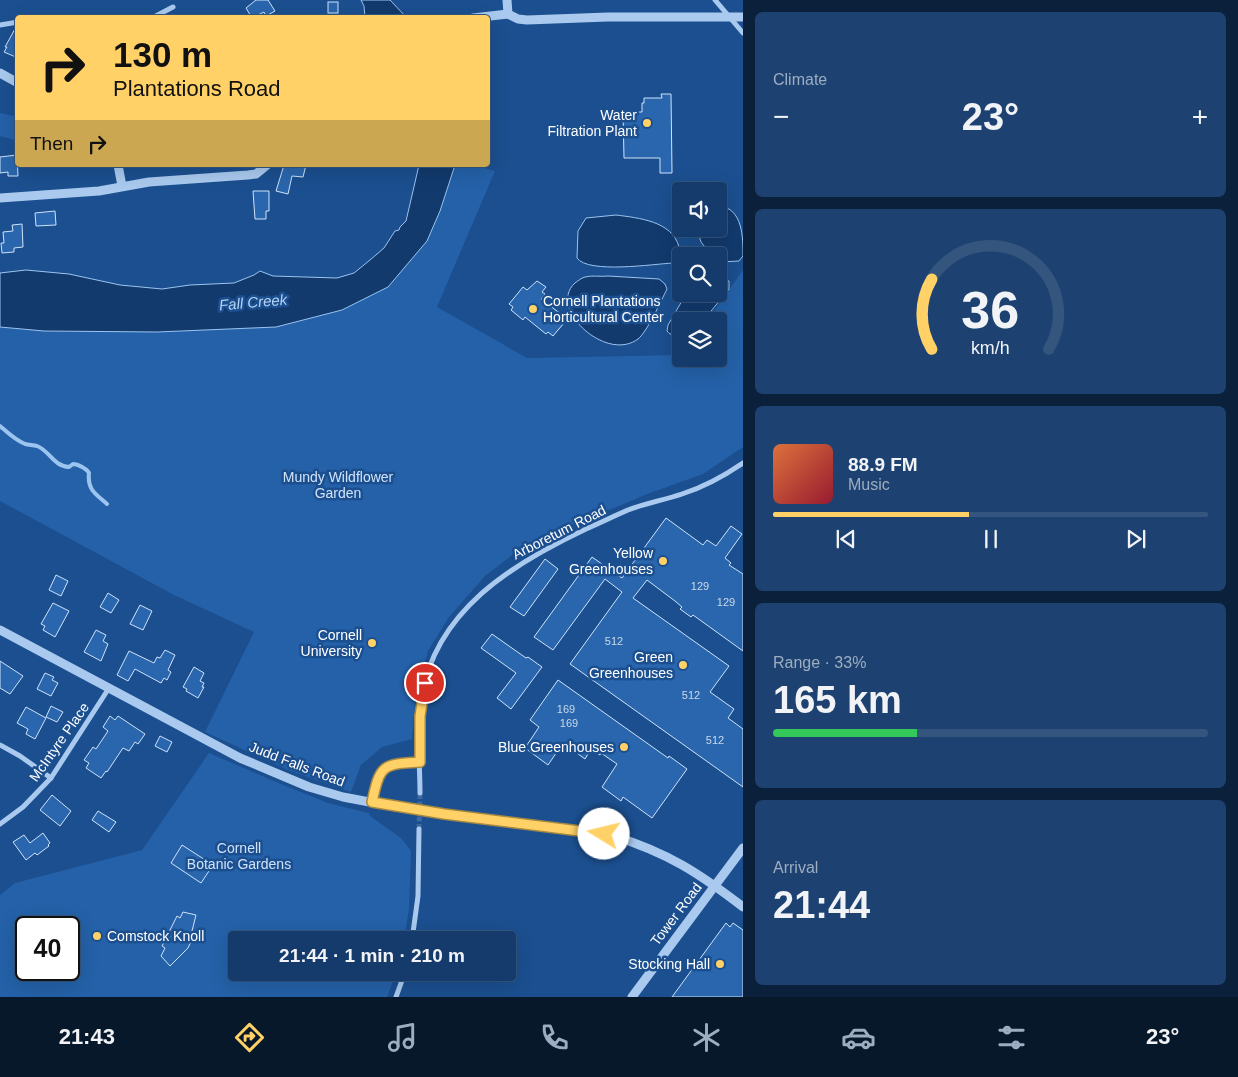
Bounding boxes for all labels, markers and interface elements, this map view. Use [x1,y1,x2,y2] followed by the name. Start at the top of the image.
[30,35,95,100] icon: right
[113,35,212,74] text: 130 m
[773,71,827,88] text: Climate
[113,76,281,101] text: Plantations Road
[962,96,1019,138] text: 23°
[773,101,789,132] text: −
[1192,101,1208,132] text: +
[548,107,637,139] place label: Water Filtration Plant
[641,117,653,129] marker: Water Filtration Plant
[83,130,111,158] icon: right
[30,133,73,154] text: Then
[672,182,727,367] map controls
[672,182,727,237] button: sound
[672,247,727,302] button: search
[962,281,1019,339] text: 36
[218,290,289,313] water label: Fall Creek
[543,293,664,325] place label: Cornell Plantations Horticultural Center
[527,303,539,315] marker: Cornell Plantations Horticultural Center
[672,312,727,367] button: layers
[971,338,1010,358] text: km/h
[848,454,918,475] text: 88.9 FM
[283,469,394,501] park label: Mundy Wildflower Garden
[848,476,890,493] text: Music
[510,502,608,562] street label: Arboretum Road
[832,525,860,553] icon: previous
[977,525,1005,553] icon: pause
[1122,525,1150,553] icon: next
[569,545,654,577] place label: Yellow Greenhouses
[657,555,669,567] marker: Yellow Greenhouses
[691,580,709,592] house number: 129
[717,596,735,608] house number: 129
[301,627,362,659] place label: Cornell University
[605,635,623,647] house number: 512
[366,637,378,649] marker: Cornell University
[589,649,673,681] place label: Green Greenhouses
[773,654,866,671] text: Range · 33%
[677,659,689,671] marker: Green Greenhouses
[404,662,446,704] pin
[411,669,439,697] icon: arrive
[773,679,902,721] text: 165 km
[682,689,700,701] house number: 512
[26,699,92,785] street label: McIntyre Place
[557,703,575,715] house number: 169
[560,717,578,729] house number: 169
[706,734,724,746] house number: 512
[247,738,347,790] street label: Judd Falls Road
[498,739,614,755] place label: Blue Greenhouses
[618,741,630,753] marker: Blue Greenhouses
[577,807,629,859] position arrow
[187,840,291,872] park label: Cornell Botanic Gardens
[773,859,818,876] text: Arrival
[647,879,705,949] street label: Tower Road
[773,884,870,926] text: 21:44
[15,916,80,981] speed limit sign: 40
[107,928,204,944] place label: Comstock Knoll
[91,930,103,942] marker: Comstock Knoll
[279,945,465,966] text: 21:44 · 1 min · 210 m
[628,956,710,972] place label: Stocking Hall
[714,958,726,970] marker: Stocking Hall
[232,1020,267,1055] icon: directions
[385,1020,420,1055] icon: music
[537,1020,572,1055] icon: phone
[689,1020,724,1055] icon: climate
[841,1020,876,1055] icon: car
[994,1020,1029,1055] icon: filters
[59,1024,115,1049] text: 21:43
[1146,1024,1179,1049] text: 23°

